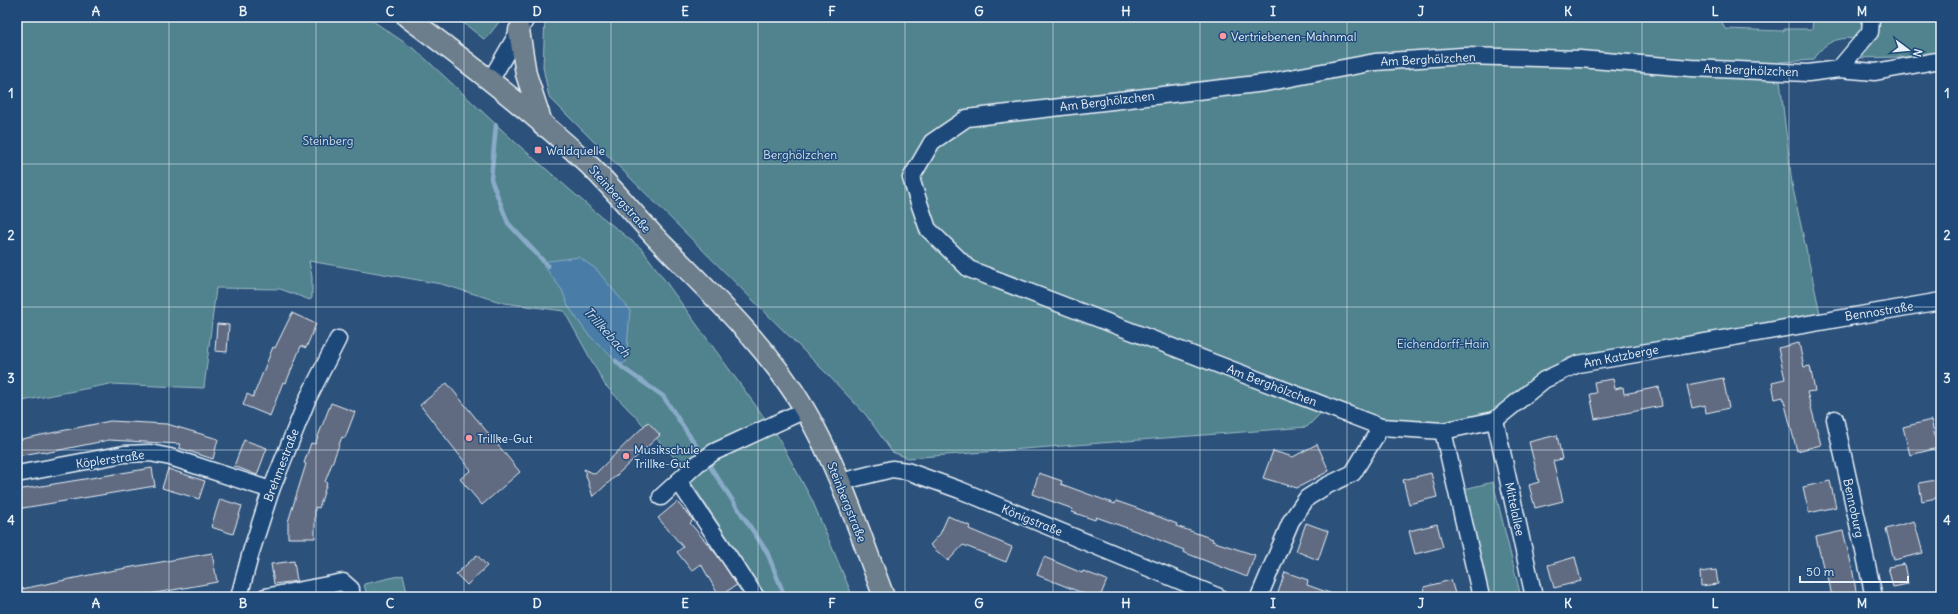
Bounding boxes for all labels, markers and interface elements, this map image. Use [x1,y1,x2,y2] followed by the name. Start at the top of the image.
[92,3,101,20] text: A
[239,3,248,20] text: B
[386,3,395,20] text: C
[532,3,542,20] text: D
[681,3,689,20] text: E
[828,3,836,20] text: F
[974,3,984,20] text: G
[1121,3,1131,20] text: H
[1270,3,1276,20] text: I
[1418,3,1425,20] text: J
[1564,3,1573,20] text: K
[1711,3,1719,20] text: L
[1857,3,1867,20] text: M
[1231,29,1356,44] place label: Vertriebenen-Mahnmal
[1888,30,1928,70] north arrow
[1218,31,1228,41] marker: Vertriebenen-Mahnmal
[1910,47,1925,58] text: N
[1380,49,1476,69] street label: Am Berghölzchen
[1703,61,1799,79] street label: Am Berghölzchen
[8,85,14,102] text: 1
[1944,85,1950,102] text: 1
[1059,88,1155,114] street label: Am Berghölzchen
[302,133,354,148] park label: Steinberg
[546,143,605,158] place label: Waldquelle
[533,145,543,155] marker: Waldquelle
[763,147,837,162] park label: Berghölzchen
[586,162,654,236] street label: Steinbergstraße
[7,227,15,244] text: 2
[1943,227,1951,244] text: 2
[1844,298,1914,324] street label: Bennostraße
[580,303,634,361] water label: Trillkebach
[1397,336,1489,351] park label: Eichendorff-Hain
[1582,341,1660,371] street label: Am Katzberge
[1225,361,1319,409] street label: Am Berghölzchen
[7,370,15,387] text: 3
[1943,370,1951,387] text: 3
[260,426,302,504] street label: Brehmestraße
[477,431,533,446] place label: Trillke-Gut
[464,433,474,443] marker: Trillke-Gut
[634,442,700,471] place label: Musikschule Trillke-Gut
[75,447,145,471] street label: Köplerstraße
[621,451,631,461] marker: Musikschule Trillke-Gut
[824,460,870,544] street label: Steinbergstraße
[1840,477,1868,539] street label: Bennoburg
[1502,481,1528,537] street label: Mittelallee
[999,501,1065,539] street label: Königstraße
[7,512,15,529] text: 4
[1943,512,1951,529] text: 4
[1800,558,1908,584] scale bar
[1806,564,1835,579] text: 50 m
[92,595,101,612] text: A
[239,595,248,612] text: B
[386,595,395,612] text: C
[532,595,542,612] text: D
[681,595,689,612] text: E
[828,595,836,612] text: F
[974,595,984,612] text: G
[1121,595,1131,612] text: H
[1270,595,1276,612] text: I
[1418,595,1425,612] text: J
[1564,595,1573,612] text: K
[1711,595,1719,612] text: L
[1857,595,1867,612] text: M

